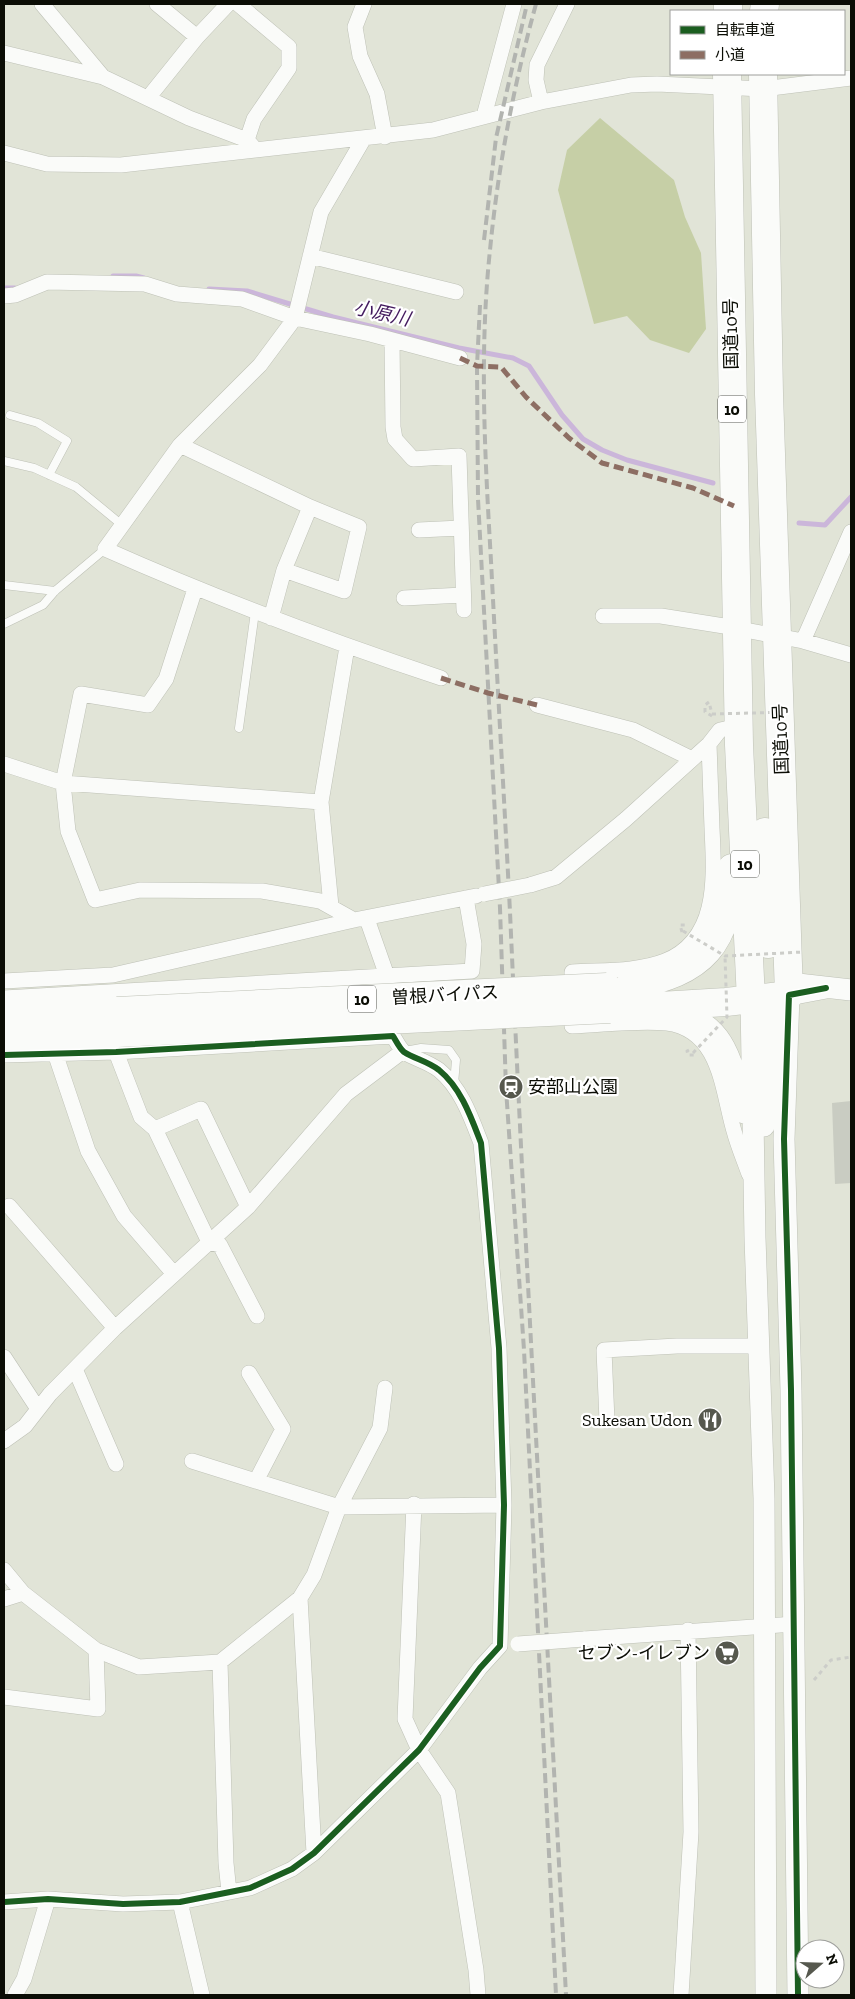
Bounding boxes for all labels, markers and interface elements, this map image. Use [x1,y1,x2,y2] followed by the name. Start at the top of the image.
[670,10,845,75] legend
[715,21,775,39] text: 自転車道
[715,46,745,64] text: 小道
[352,295,414,331] water label: 小原川
[719,298,743,370] street label: 国道10号
[718,396,746,422] road number: 10
[769,703,793,775] street label: 国道10号
[731,851,759,878] road number: 10
[391,981,499,1009] street label: 曽根バイパス
[348,986,376,1012] road number: 10
[498,1074,524,1100] station icon: 安部山公園
[528,1076,618,1098] place label: 安部山公園
[697,1407,723,1433] restaurant icon: Sukesan Udon
[582,1409,693,1431] place label: Sukesan Udon
[714,1640,740,1666] supermarket icon: セブン-イレブン
[578,1642,710,1664] place label: セブン-イレブン
[795,1939,845,1989] north arrow
[822,1952,842,1968] text: N

